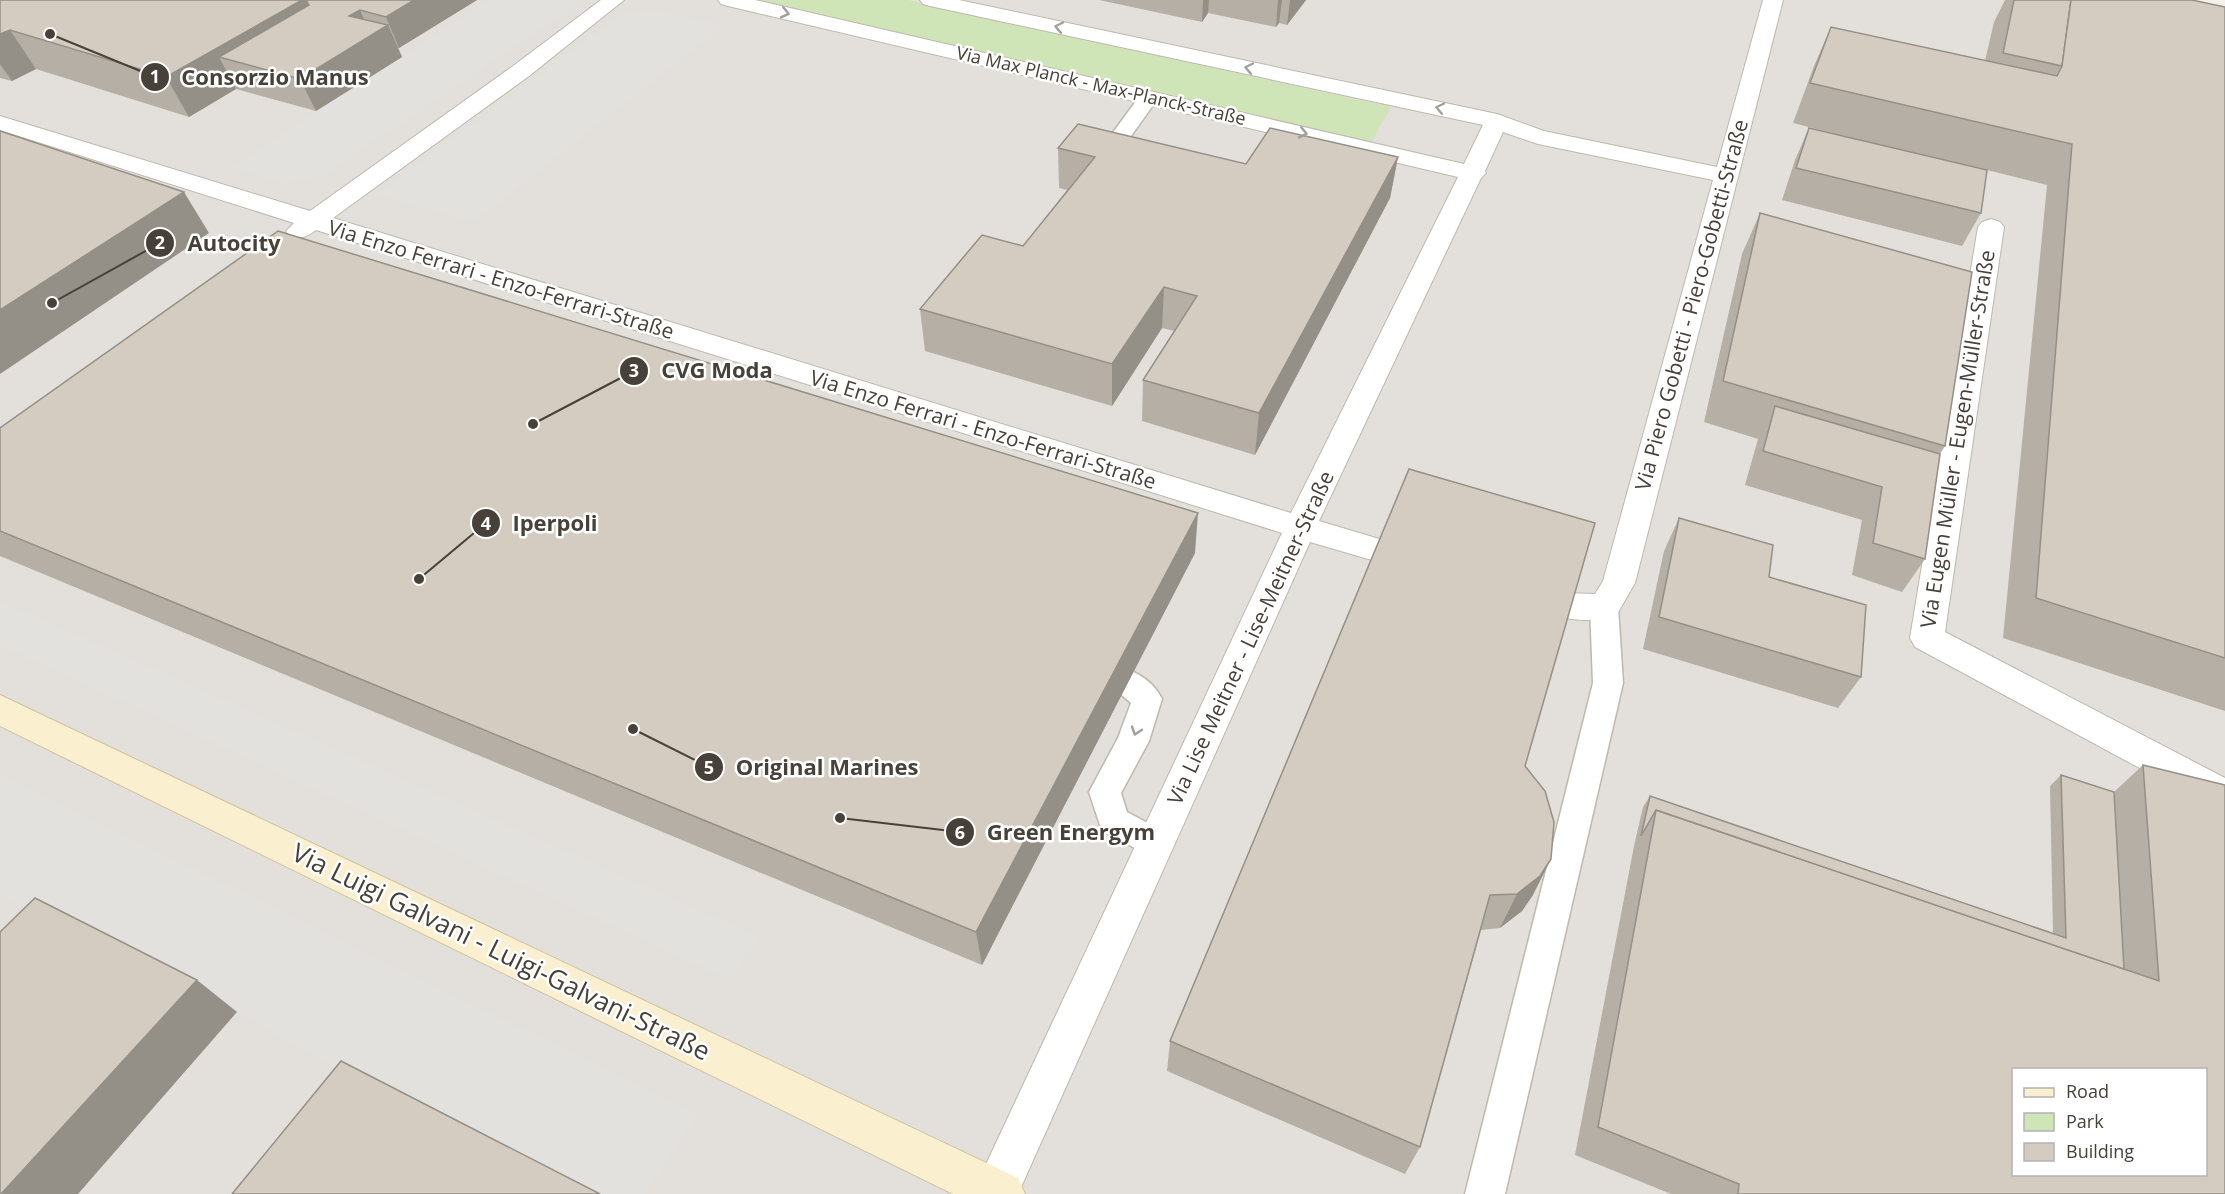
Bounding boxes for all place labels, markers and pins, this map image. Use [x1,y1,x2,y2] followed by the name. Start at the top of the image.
[140,57,381,97] callout: Consorzio Manus
[145,223,292,263] callout: Autocity
[619,351,785,391] callout: CVG Moda
[471,503,610,543] callout: Iperpoli
[694,747,931,787] callout: Original Marines
[945,812,1167,852] callout: Green Energym

